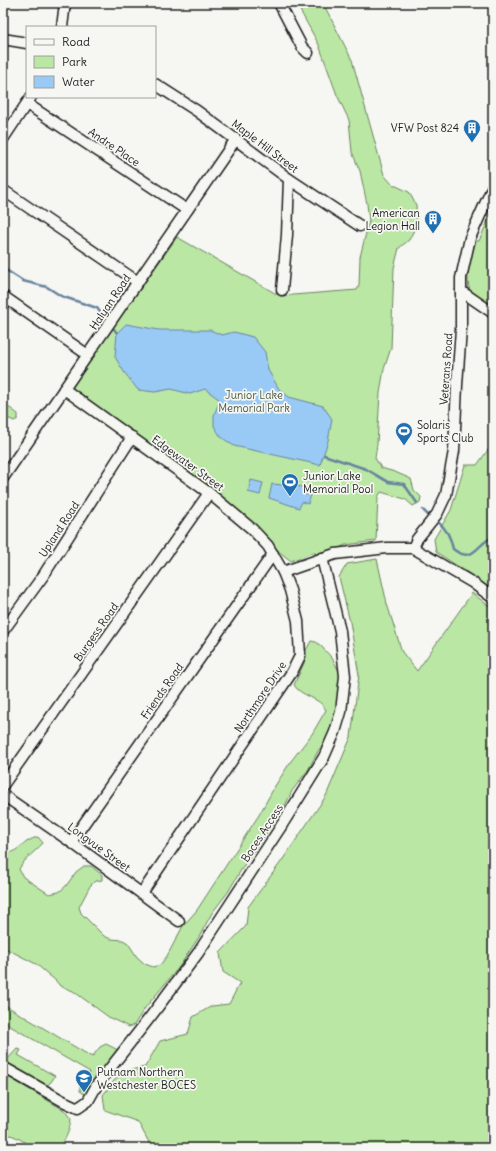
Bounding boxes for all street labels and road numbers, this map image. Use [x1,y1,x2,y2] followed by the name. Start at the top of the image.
[229,116,301,176] street label: Maple Hill Street
[86,125,143,169] street label: Andre Place
[86,271,134,332] street label: Halyan Road
[436,332,456,406] street label: Veterans Road
[149,432,227,494] street label: Edgewater Street
[36,498,82,560] street label: Upland Road
[71,600,122,664] street label: Burgess Road
[231,659,289,735] street label: Northmore Drive
[138,660,187,722] street label: Friends Road
[238,801,286,865] street label: Boces Access
[65,820,133,875] street label: Longvue Street

